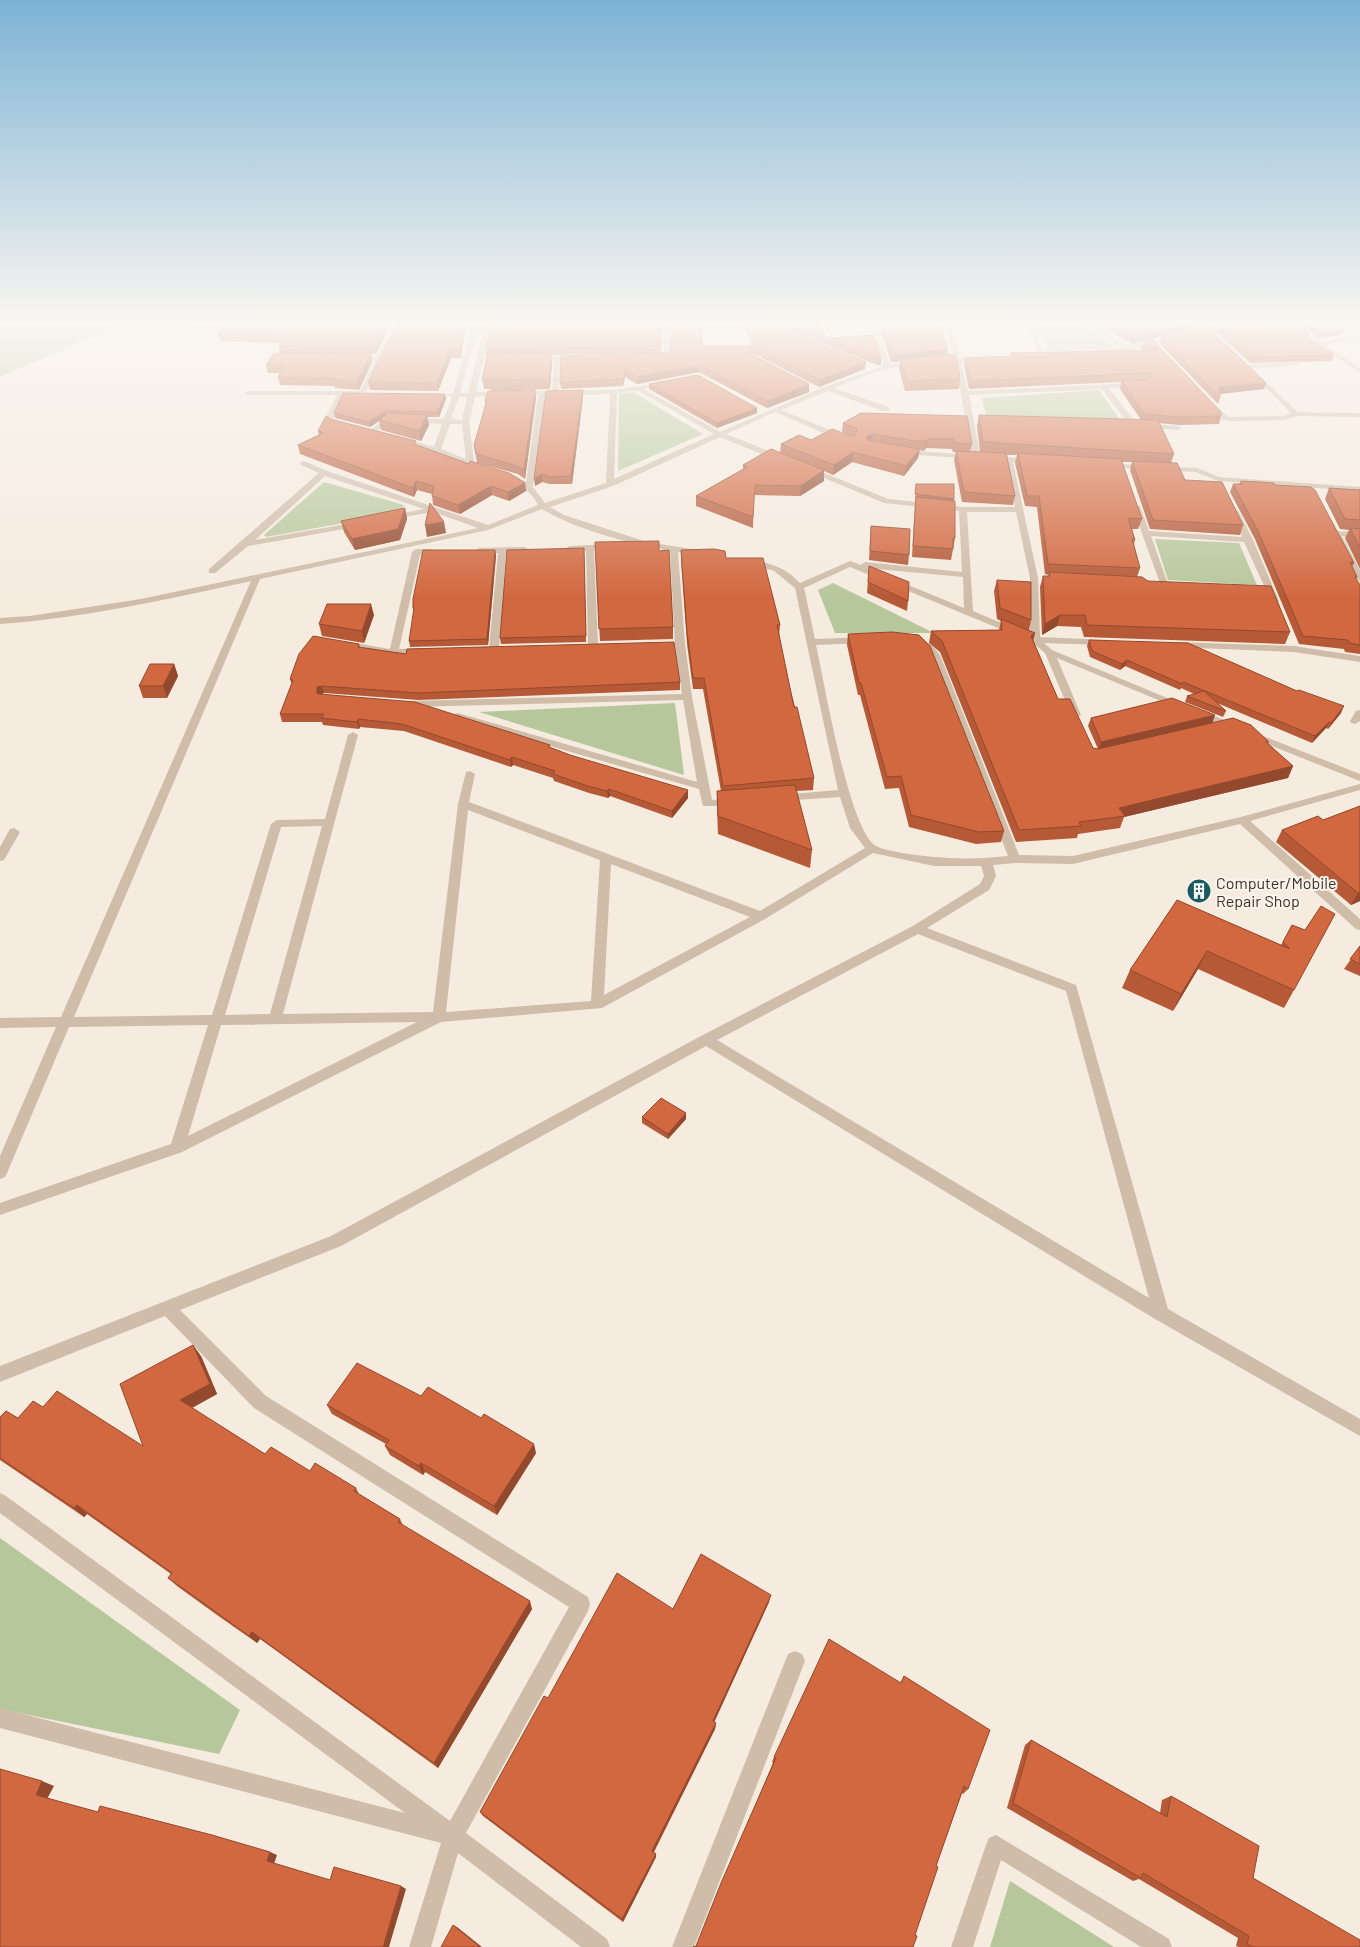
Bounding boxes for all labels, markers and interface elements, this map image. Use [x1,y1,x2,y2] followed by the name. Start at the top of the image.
[1216,873,1337,910] place label: Computer/Mobile Repair Shop
[1186,878,1212,904] building icon: Computer/Mobile Repair Shop

